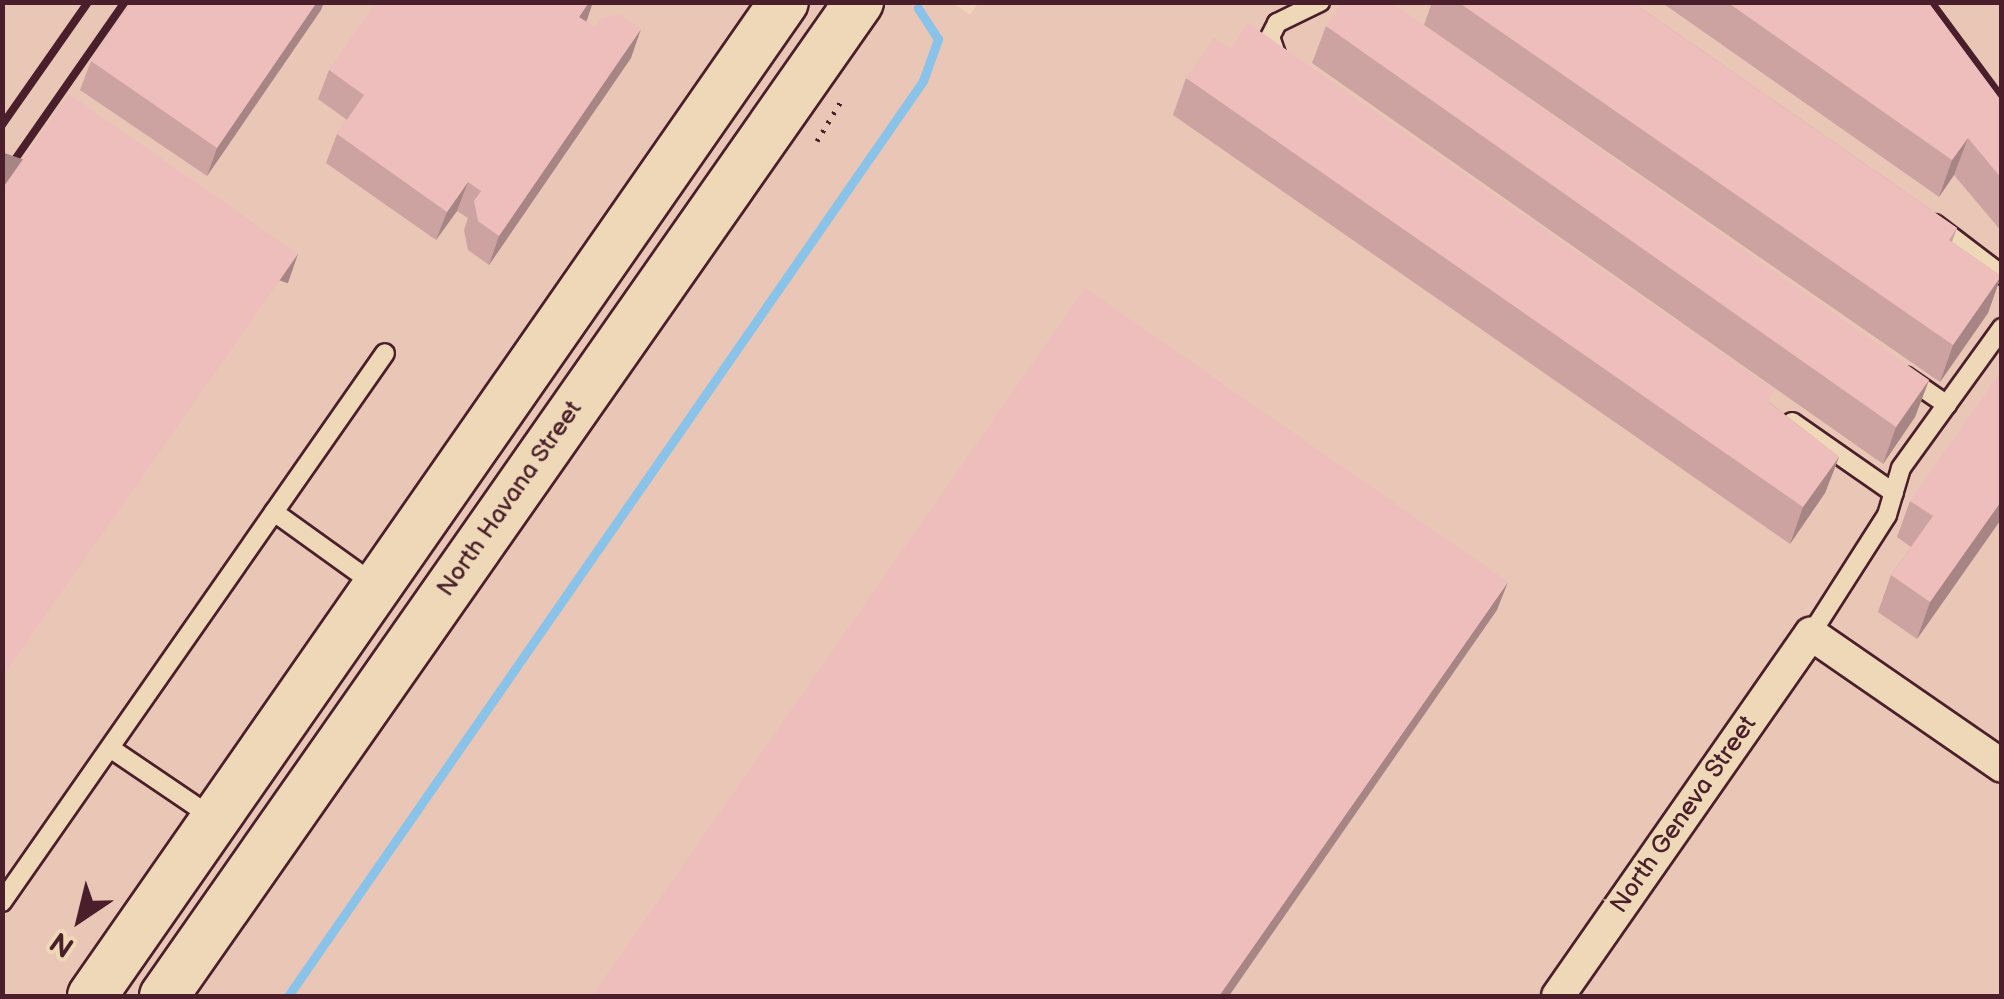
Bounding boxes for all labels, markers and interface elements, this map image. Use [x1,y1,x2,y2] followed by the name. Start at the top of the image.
[431,395,589,603] street label: North Havana Street
[1605,710,1763,920] street label: North Geneva Street
[30,869,130,969] north arrow
[44,924,81,964] text: N

